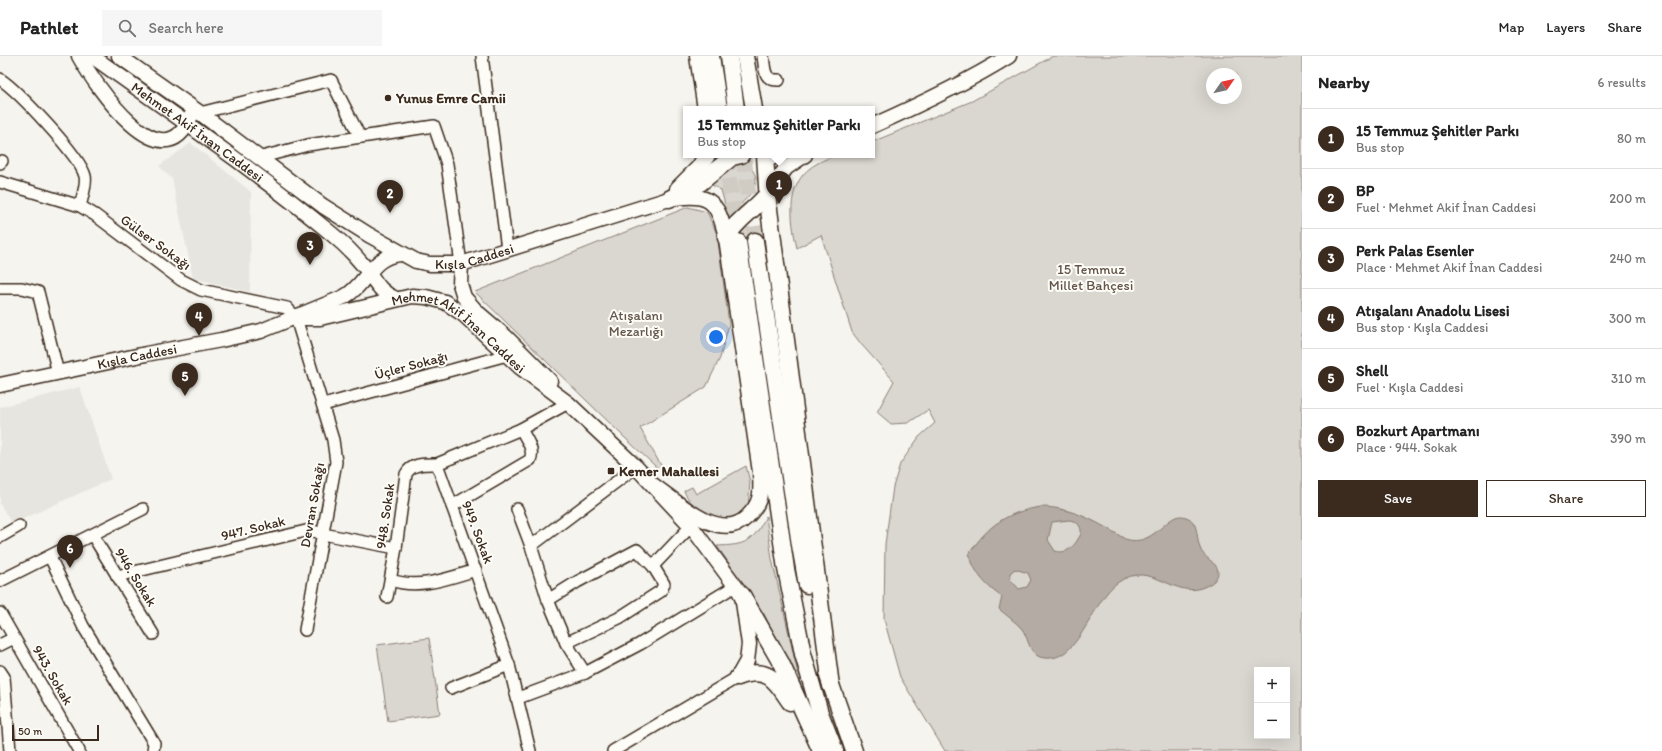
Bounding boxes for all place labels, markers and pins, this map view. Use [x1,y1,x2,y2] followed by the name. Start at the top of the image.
[395,90,506,107] place label: Yunus Emre Camii
[383,93,393,103] marker: Yunus Emre Camii
[766,171,792,204] pin: 1
[377,180,403,213] pin: 2
[297,232,323,265] pin: 3
[186,303,212,336] pin: 4
[172,363,198,396] pin: 5
[619,463,719,480] place label: Kemer Mahallesi
[606,466,616,476] marker: Kemer Mahallesi
[57,535,83,568] pin: 6

